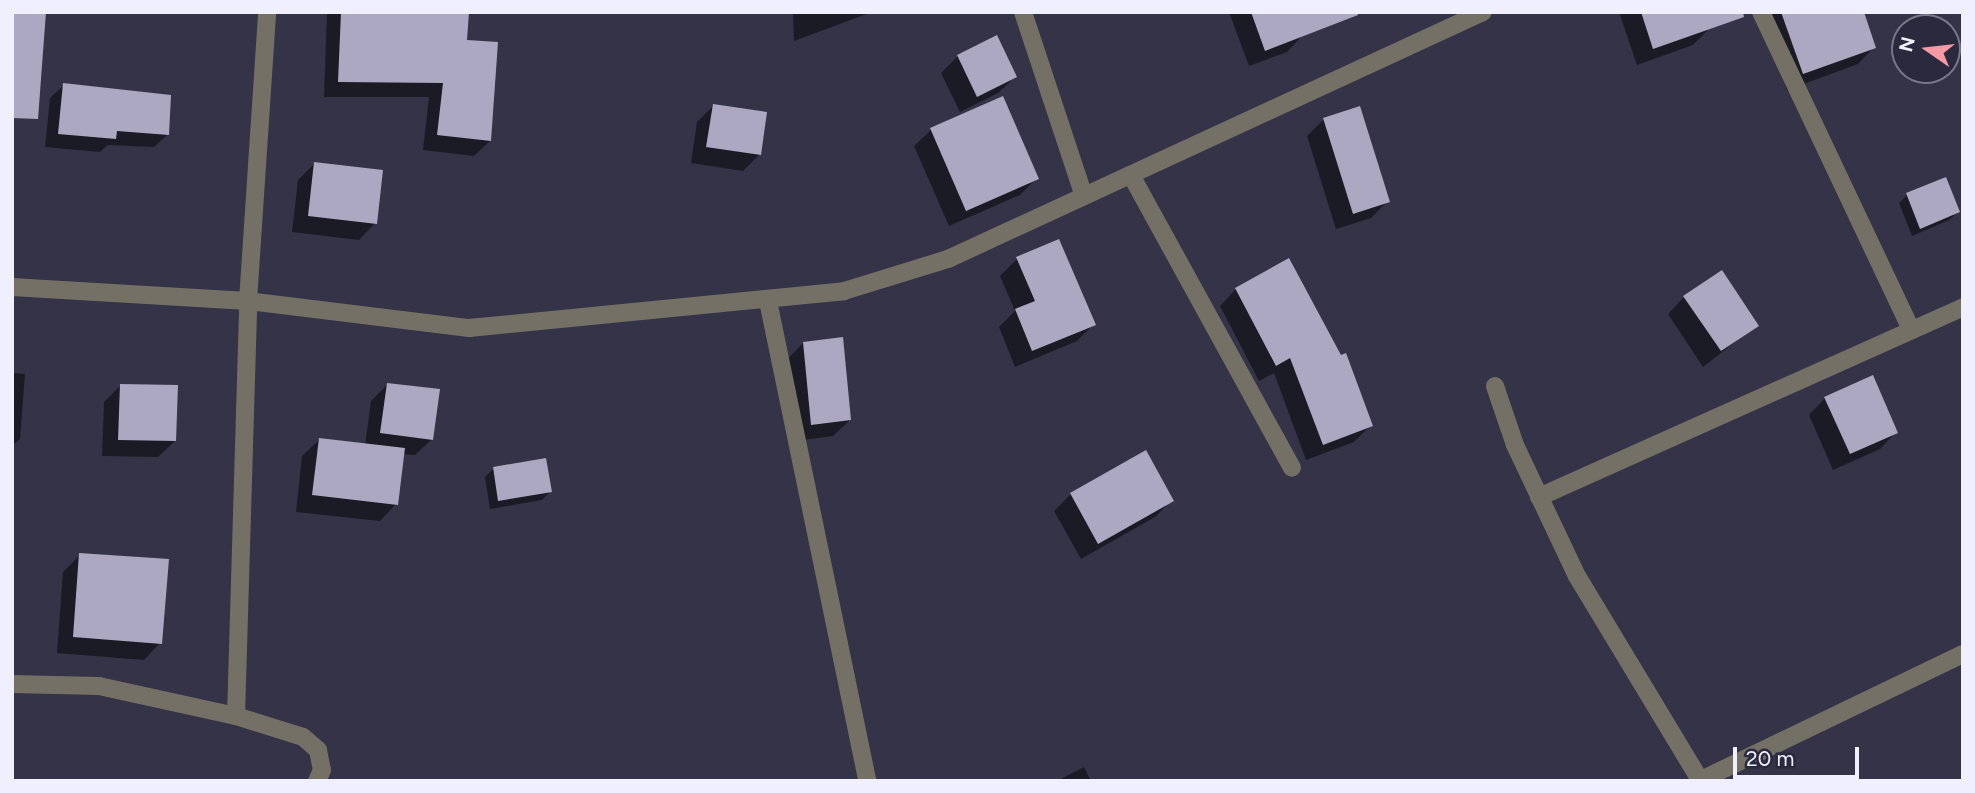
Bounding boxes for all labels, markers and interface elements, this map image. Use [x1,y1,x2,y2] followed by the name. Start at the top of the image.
[1891,14,1961,84] north arrow
[1894,34,1920,54] text: N
[1737,734,1863,778] scale bar
[1746,746,1794,771] text: 20 m

